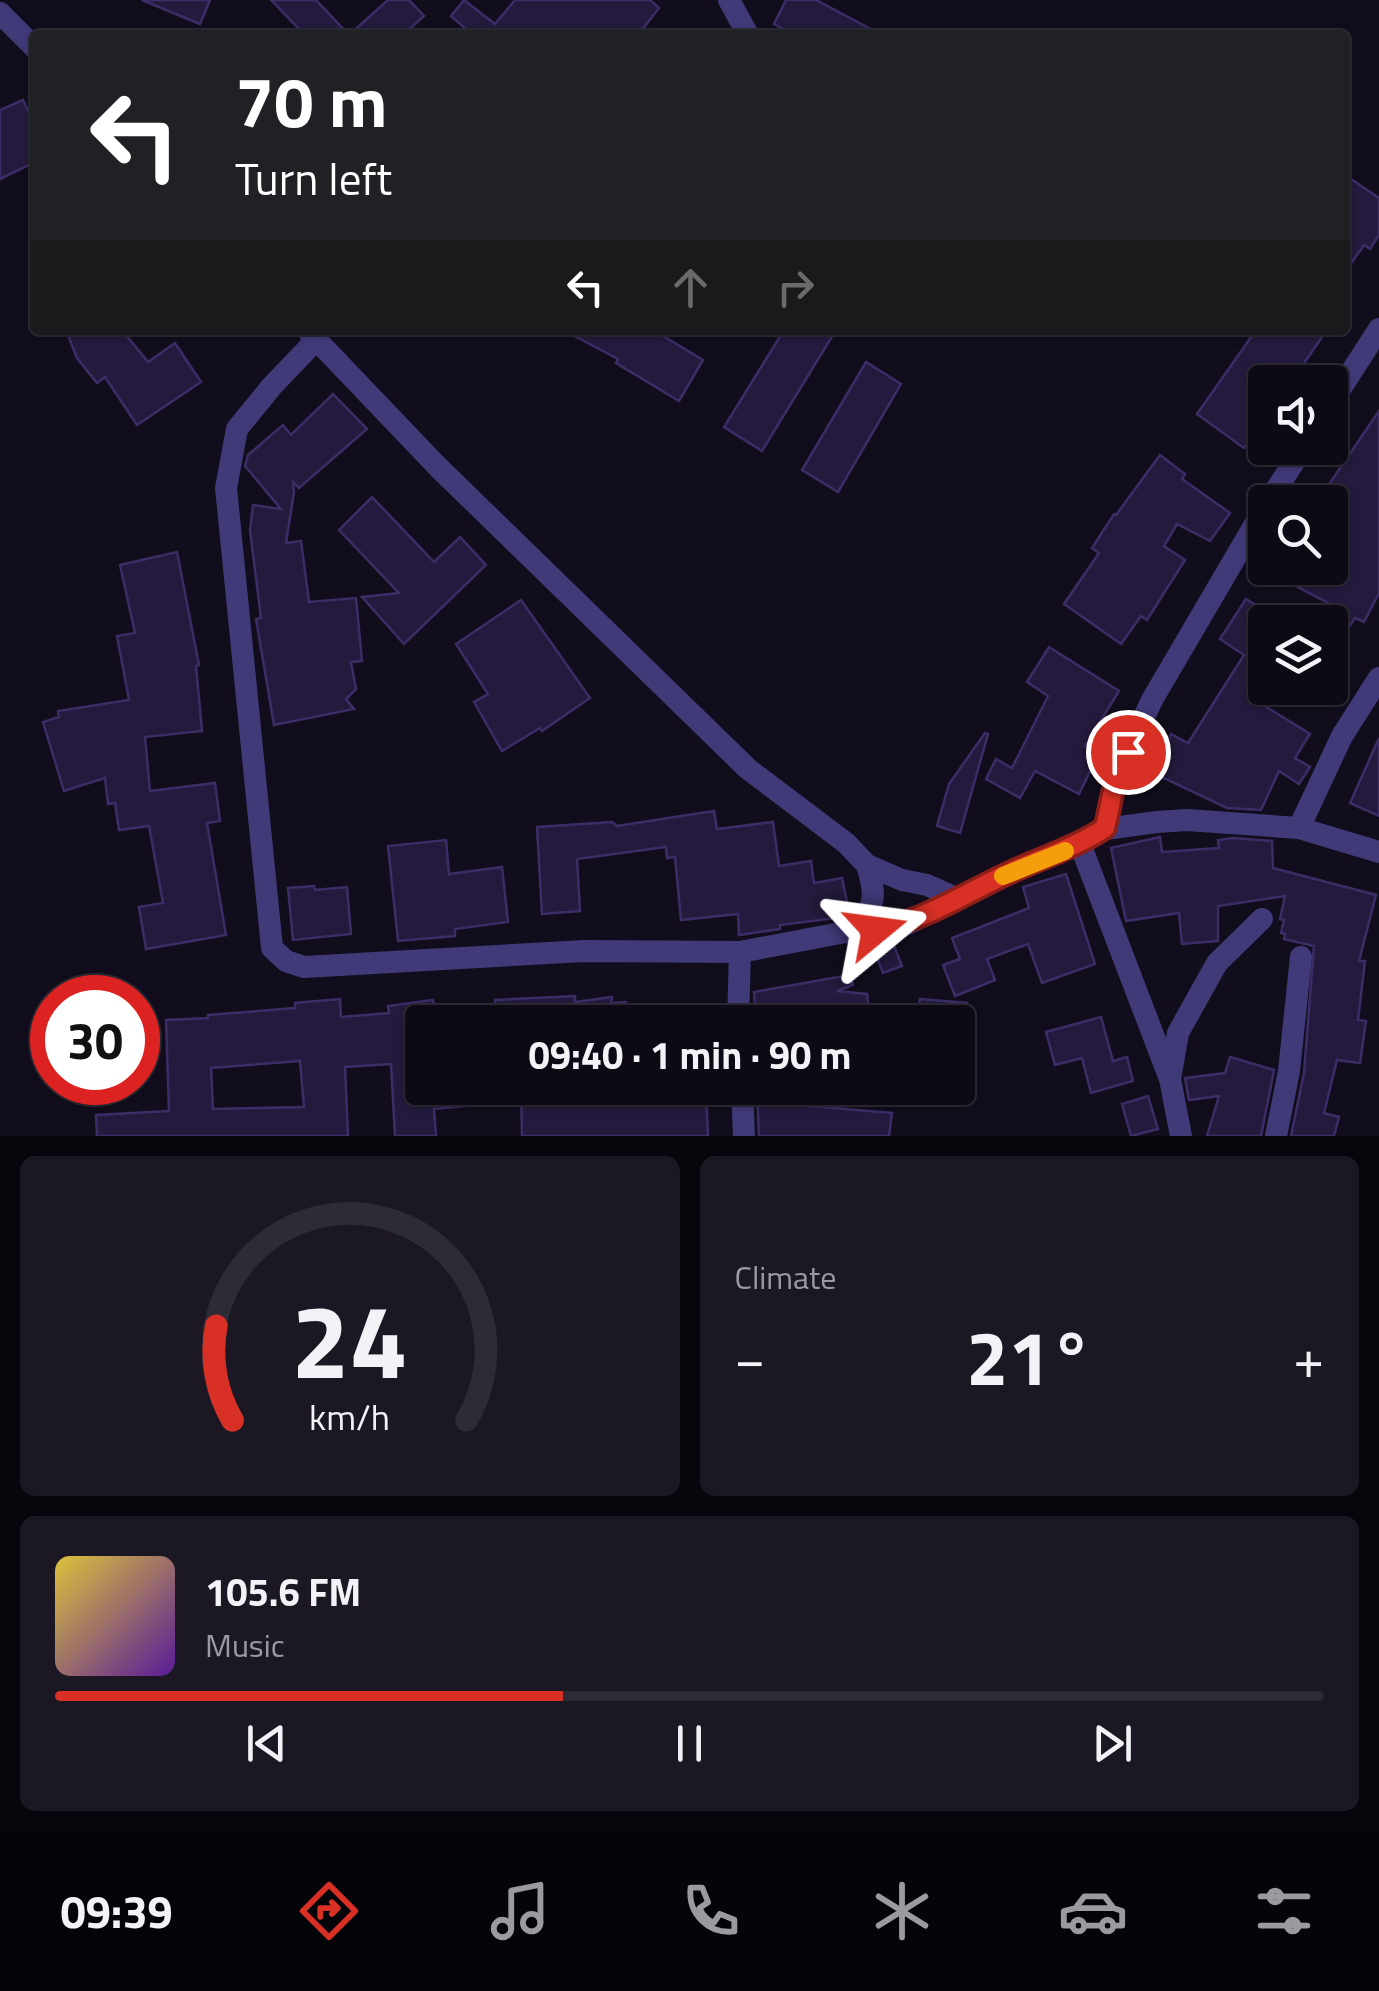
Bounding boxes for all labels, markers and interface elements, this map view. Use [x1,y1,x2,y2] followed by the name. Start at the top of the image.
[235,48,388,154] text: 70 m
[70,70,200,200] icon: left
[235,144,392,212] text: Turn left
[558,260,613,315] icon: left
[663,260,718,315] icon: ahead
[768,260,823,315] icon: right
[1248,365,1348,705] map controls
[1248,365,1348,465] button: sound
[1248,485,1348,585] button: search
[1248,605,1348,705] button: layers
[1086,710,1171,795] pin
[1101,725,1156,780] icon: arrive
[824,878,928,982] position arrow
[30,975,160,1105] speed limit sign: 30
[529,1026,851,1084] text: 09:40 · 1 min · 90 m
[735,1253,836,1301] text: Climate
[292,1260,408,1418] text: 24
[966,1300,1092,1414] text: 21°
[735,1316,765,1399] text: −
[1293,1316,1324,1399] text: +
[309,1389,390,1444] text: km/h
[205,1563,361,1621] text: 105.6 FM
[205,1621,285,1669] text: Music
[239,1716,294,1771] icon: previous
[662,1716,717,1771] icon: pause
[1085,1716,1140,1771] icon: next
[294,1876,364,1946] icon: directions
[485,1876,555,1946] icon: music
[676,1876,746,1946] icon: phone
[867,1876,937,1946] icon: climate
[1058,1876,1128,1946] icon: car
[1249,1876,1319,1946] icon: filters
[60,1877,173,1945] text: 09:39

